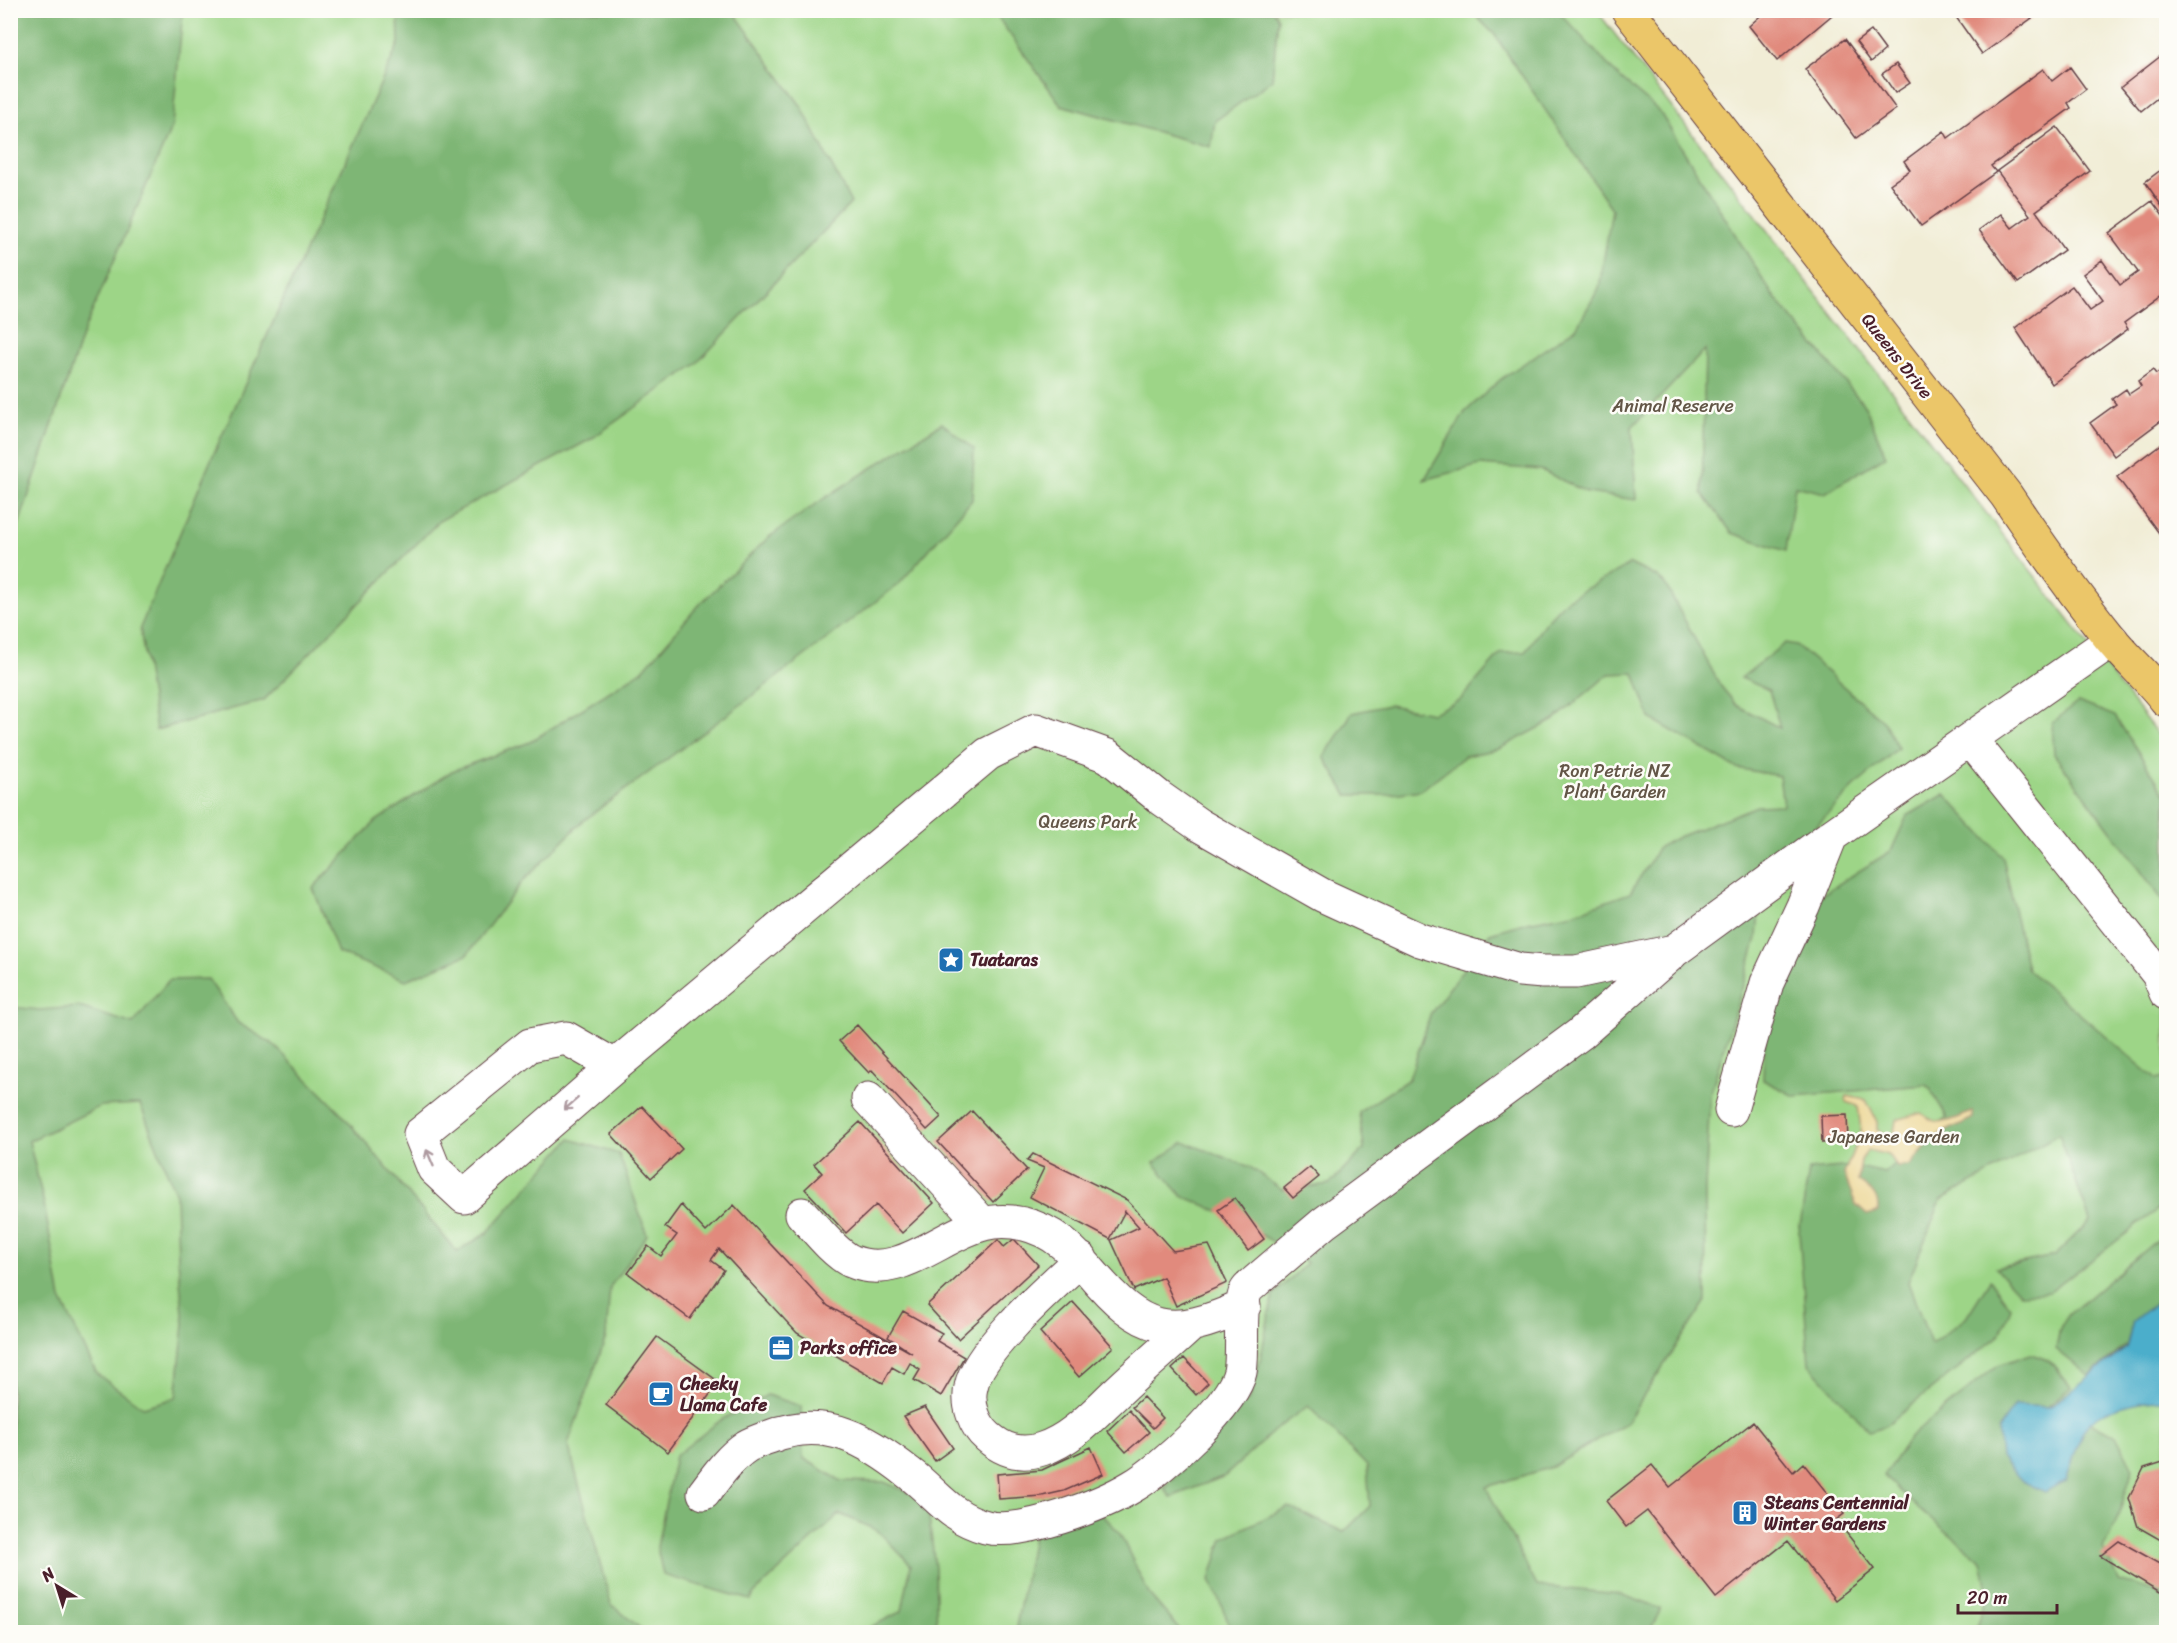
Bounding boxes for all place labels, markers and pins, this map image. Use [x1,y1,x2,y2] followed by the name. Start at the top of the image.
[970,944,1038,976] place label: Tuataras
[936,945,966,975] place icon: Tuataras
[800,1332,897,1364] place label: Parks office
[766,1333,796,1363] office icon: Parks office
[679,1368,768,1421] place label: Cheeky Llama Cafe
[646,1379,676,1409] cafe icon: Cheeky Llama Cafe
[1763,1487,1909,1540] place label: Steans Centennial Winter Gardens
[1730,1498,1760,1528] building icon: Steans Centennial Winter Gardens

